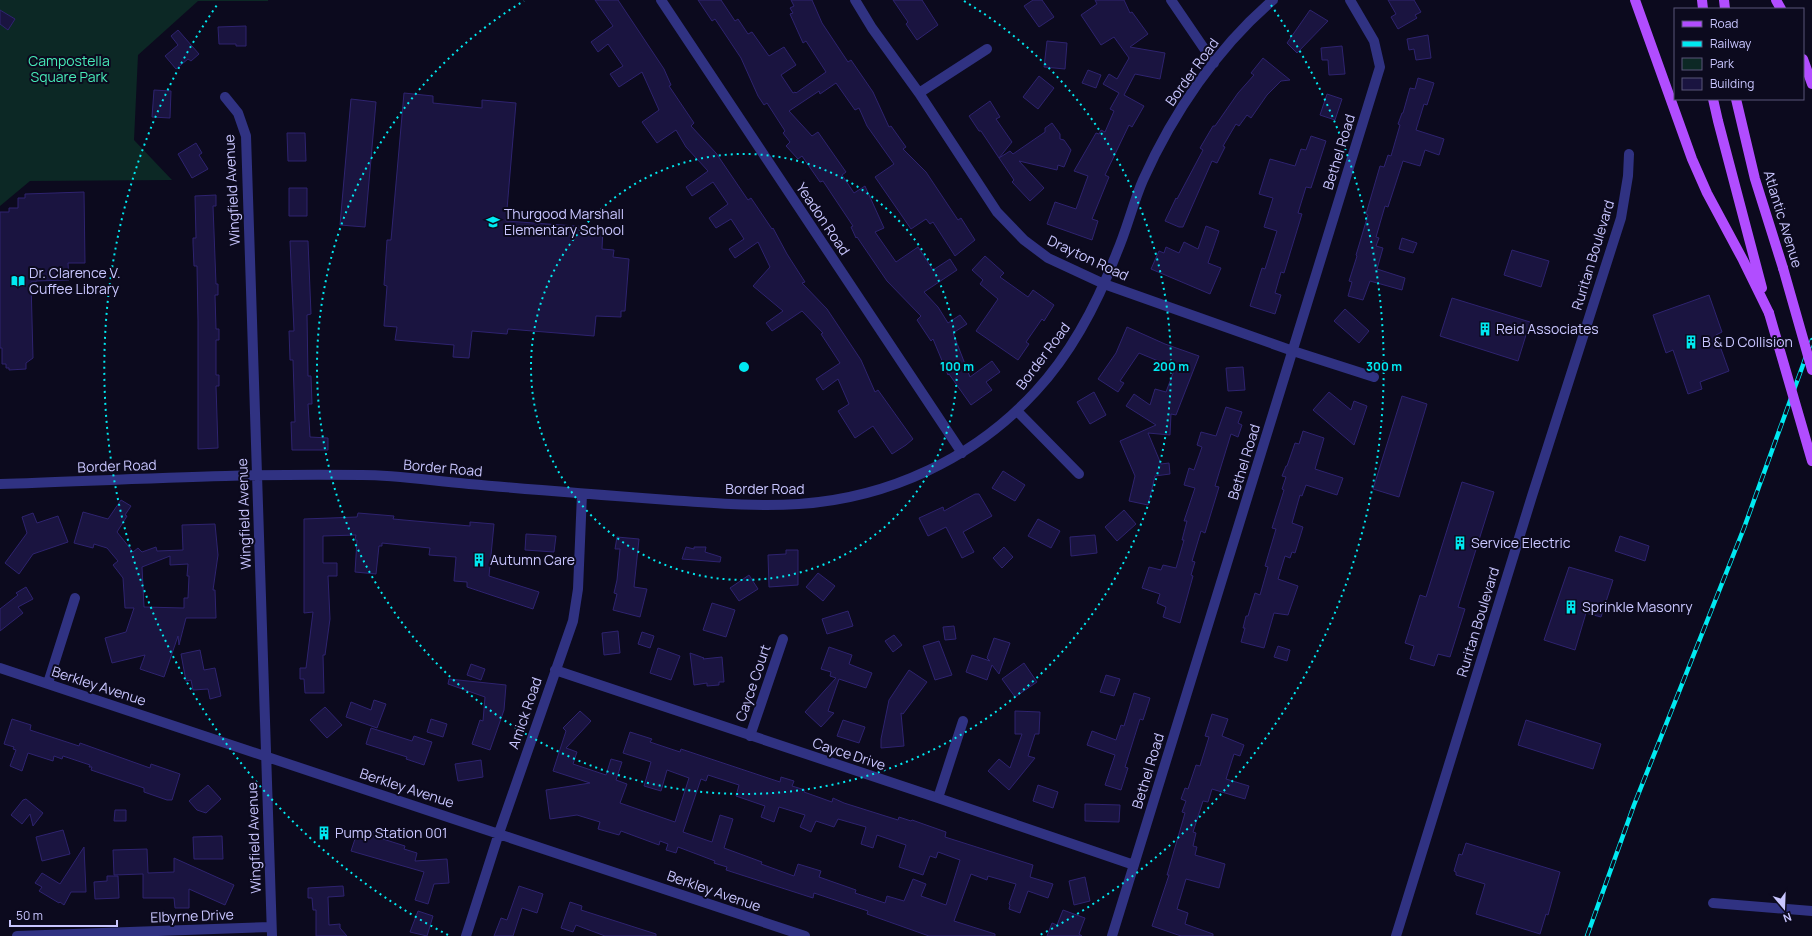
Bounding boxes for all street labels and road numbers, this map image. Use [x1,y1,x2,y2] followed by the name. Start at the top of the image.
[1161,34,1223,109] street label: Border Road
[1318,112,1359,192] street label: Bethel Road
[219,134,244,246] street label: Wingfield Avenue
[1760,168,1807,270] street label: Atlantic Avenue
[792,179,855,259] street label: Yeadon Road
[1567,198,1618,312] street label: Ruritan Boulevard
[1045,230,1132,285] street label: Drayton Road
[1011,318,1074,393] street label: Border Road
[1223,422,1264,502] street label: Bethel Road
[77,455,157,476] street label: Border Road
[403,455,483,480] street label: Border Road
[232,458,255,570] street label: Wingfield Avenue
[725,479,805,498] street label: Border Road
[1452,565,1503,679] street label: Ruritan Boulevard
[730,641,775,724] street label: Cayce Court
[50,661,149,710] street label: Berkley Avenue
[503,674,546,751] street label: Amick Road
[1127,731,1168,811] street label: Bethel Road
[810,733,888,774] street label: Cayce Drive
[358,763,457,812] street label: Berkley Avenue
[242,782,265,894] street label: Wingfield Avenue
[665,866,764,915] street label: Berkley Avenue
[150,905,234,926] street label: Elbyrne Drive

